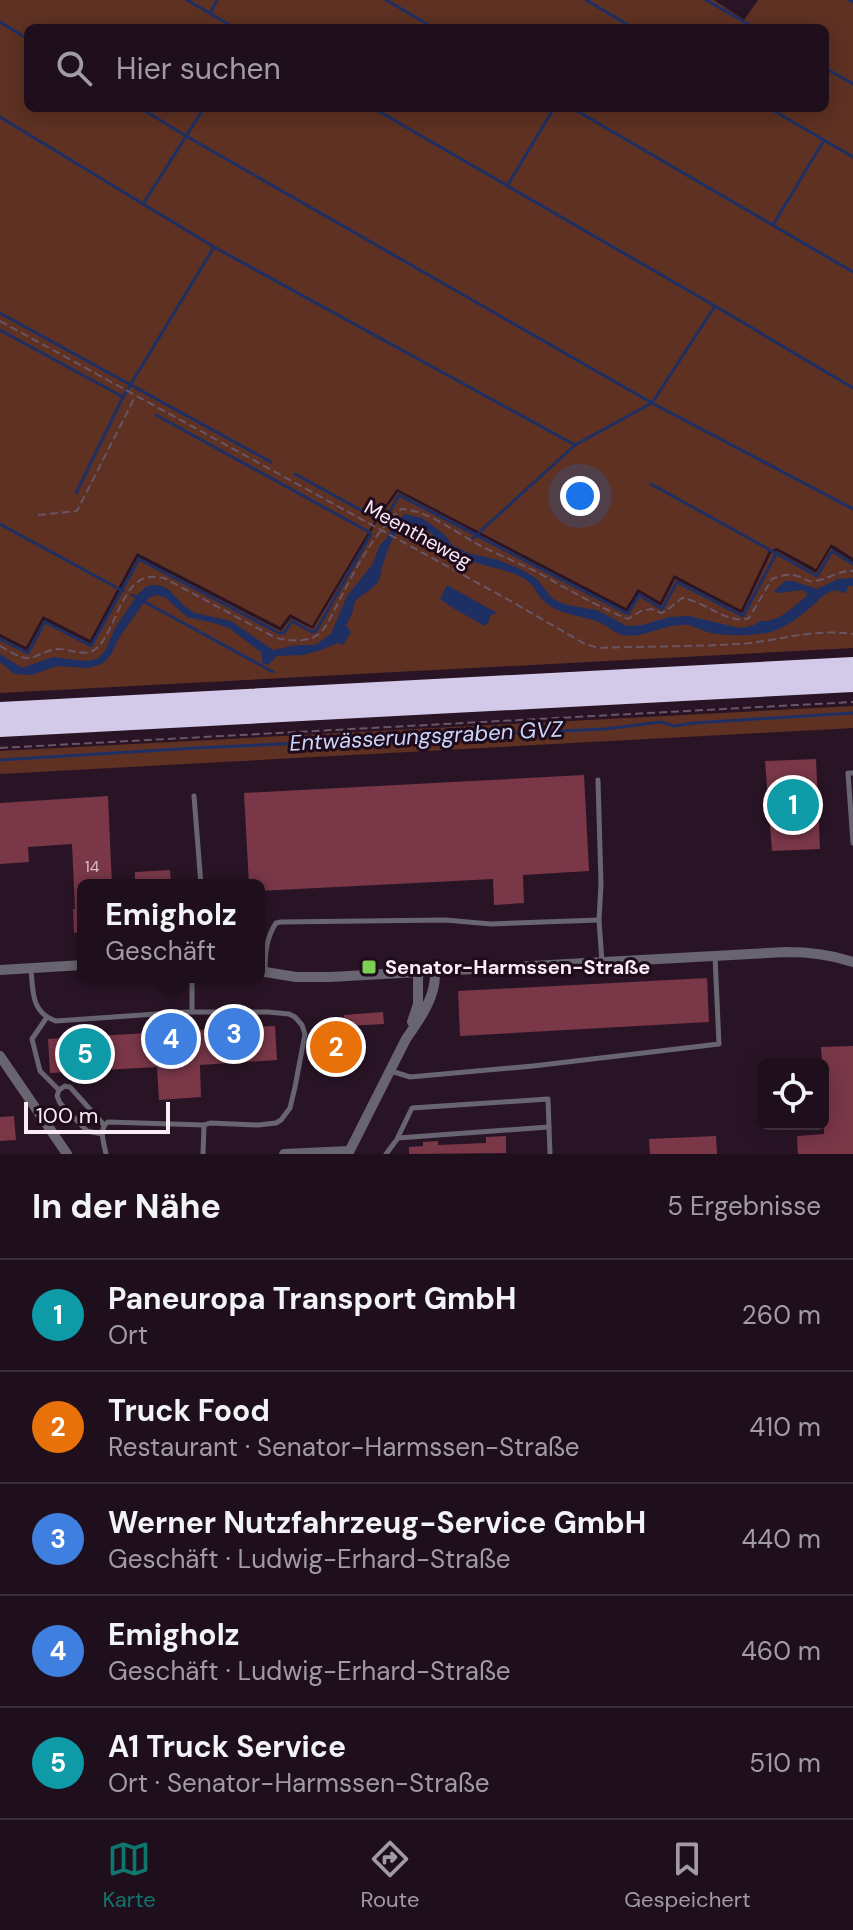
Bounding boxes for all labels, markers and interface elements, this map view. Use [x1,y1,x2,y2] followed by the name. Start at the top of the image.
[24,24,829,112] search box
[52,46,96,90] icon: search
[116,49,281,88] text: Hier suchen
[560,476,600,516] your location
[360,494,476,574] street label: Meentheweg
[289,714,565,758] water label: Entwässerungsgraben GVZ
[767,775,819,835] pin: 1
[85,856,100,877] house number: 14
[77,879,265,983] popup
[105,895,237,934] text: Emigholz
[105,934,216,968] text: Geschäft
[385,954,650,980] place label: Senator-Harmssen-Straße
[360,958,378,976] marker: Senator-Harmssen-Straße
[208,1004,260,1064] pin: 3
[145,1009,197,1069] pin: 4
[310,1017,362,1077] pin: 2
[59,1024,111,1084] pin: 5
[757,1058,829,1130] map controls
[757,1058,829,1130] button: locate
[24,1098,170,1134] scale bar
[36,1101,98,1130] text: 100 m
[32,1184,221,1229] text: In der Nähe
[667,1189,821,1223] text: 5 Ergebnisse
[108,1279,516,1318] text: Paneuropa Transport GmbH
[53,1298,63,1332] text: 1
[742,1298,821,1332] text: 260 m
[108,1318,148,1352] text: Ort
[108,1391,270,1430] text: Truck Food
[50,1410,66,1444] text: 2
[749,1410,821,1444] text: 410 m
[108,1430,580,1464] text: Restaurant · Senator-Harmssen-Straße
[108,1503,646,1542] text: Werner Nutzfahrzeug-Service GmbH
[50,1522,66,1556] text: 3
[742,1522,821,1556] text: 440 m
[108,1542,511,1576] text: Geschäft · Ludwig-Erhard-Straße
[108,1615,239,1654] text: Emigholz
[50,1634,66,1668] text: 4
[741,1634,821,1668] text: 460 m
[108,1654,511,1688] text: Geschäft · Ludwig-Erhard-Straße
[108,1727,346,1766] text: A1 Truck Service
[50,1746,66,1780] text: 5
[749,1746,821,1780] text: 510 m
[108,1766,490,1800] text: Ort · Senator-Harmssen-Straße
[102,1837,156,1914] tab: Karte
[361,1837,419,1914] tab: Route
[624,1837,751,1914] tab: Gespeichert

